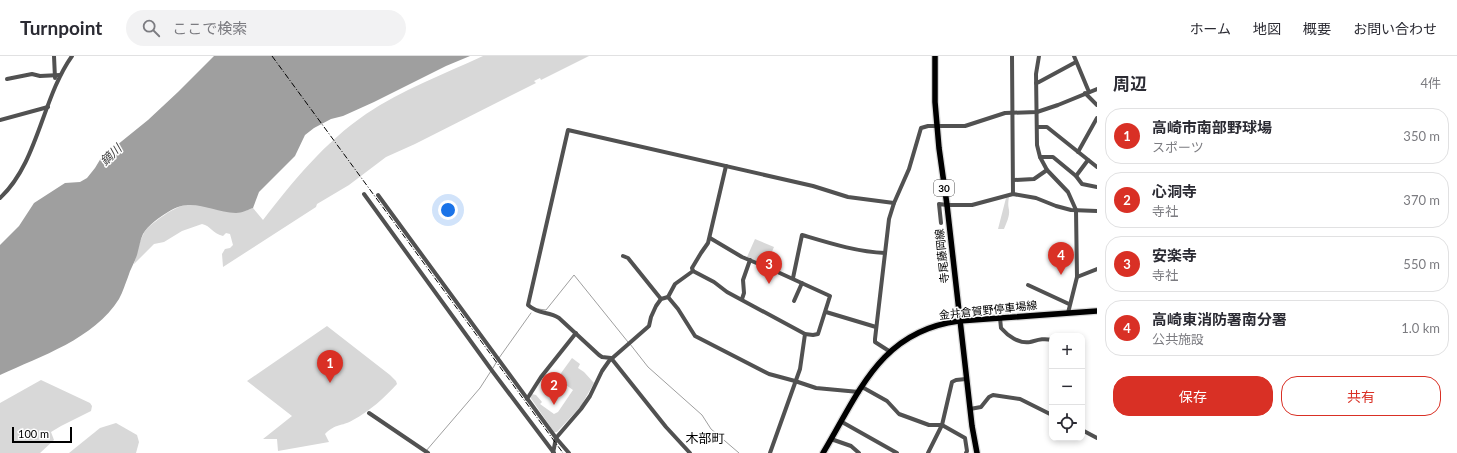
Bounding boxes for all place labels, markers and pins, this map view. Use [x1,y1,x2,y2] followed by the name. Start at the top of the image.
[1048,242,1074,275] pin: 4
[756,251,782,284] pin: 3
[317,350,343,383] pin: 1
[541,372,567,405] pin: 2

